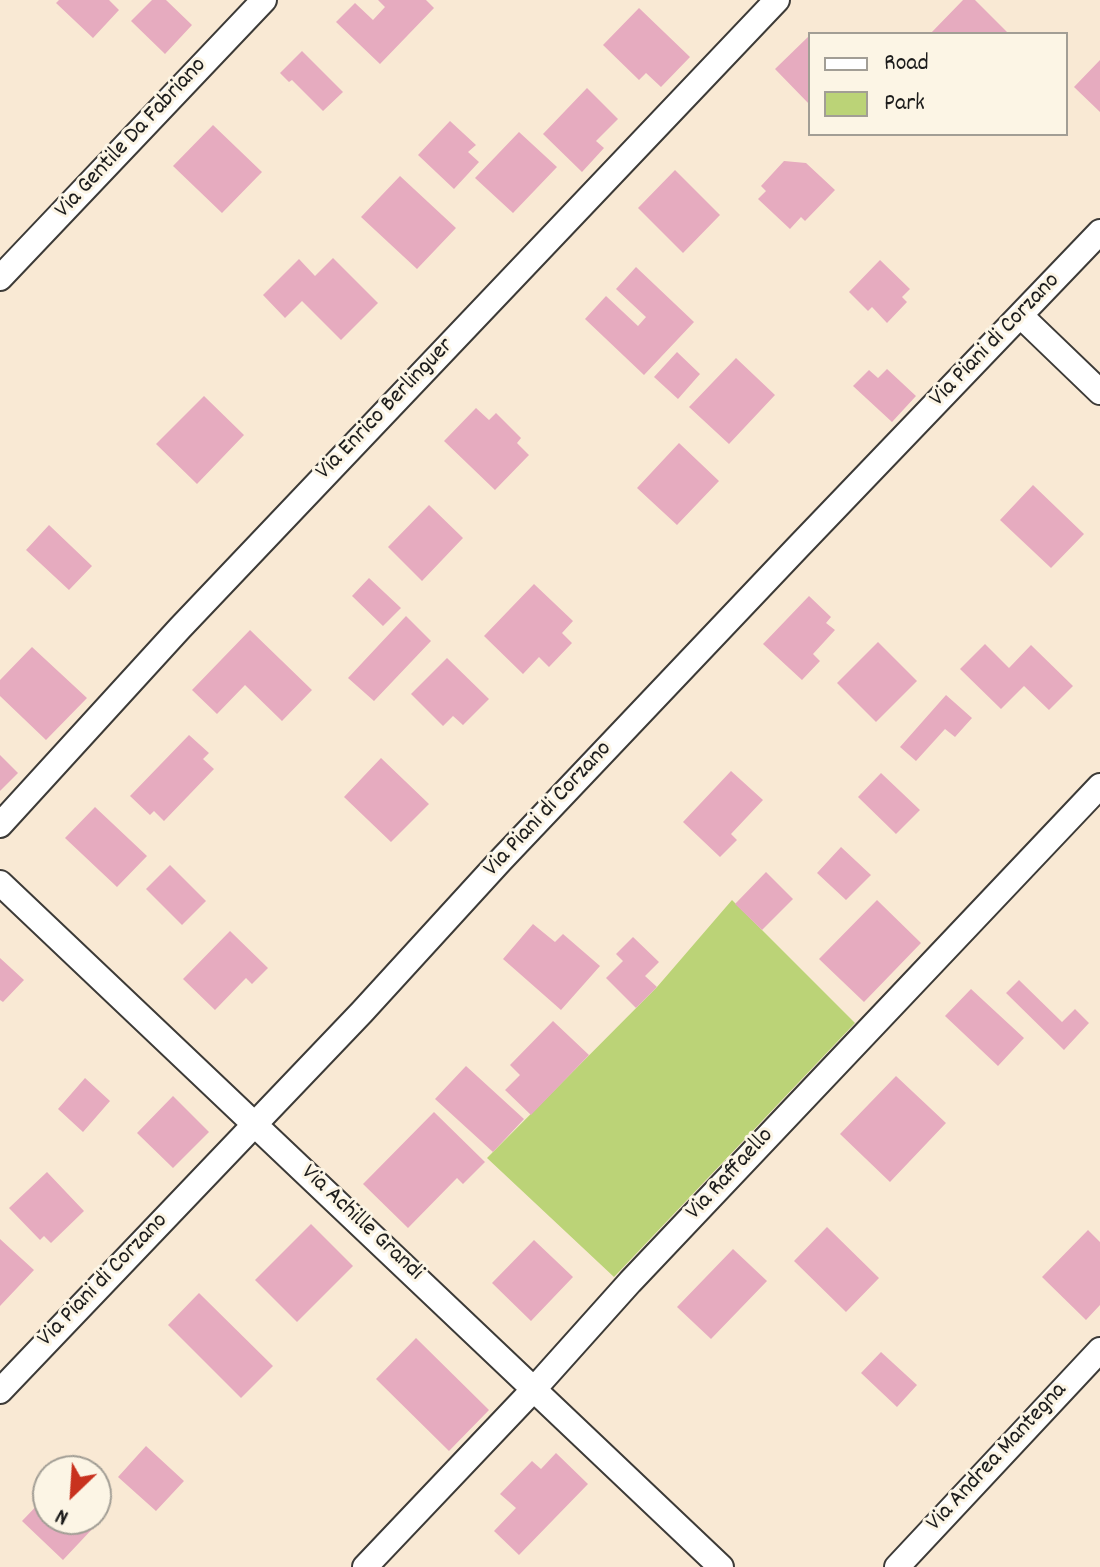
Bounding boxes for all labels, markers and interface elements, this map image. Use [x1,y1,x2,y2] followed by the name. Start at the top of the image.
[808,32,1068,136] legend
[884,47,929,81] text: Road
[50,53,214,225] street label: Via Gentile Da Fabriano
[884,87,925,121] text: Park
[925,268,1067,414] street label: Via Piani di Corzano
[311,333,461,487] street label: Via Enrico Berlinguer
[479,736,619,884] street label: Via Piani di Corzano
[681,1123,781,1227] street label: Via Raffaello
[294,1160,428,1288] street label: Via Achille Grandi
[33,1208,175,1354] street label: Via Piani di Corzano
[922,1378,1074,1538] street label: Via Andrea Mantegna
[32,1455,112,1535] north arrow
[51,1499,74,1532] text: N

